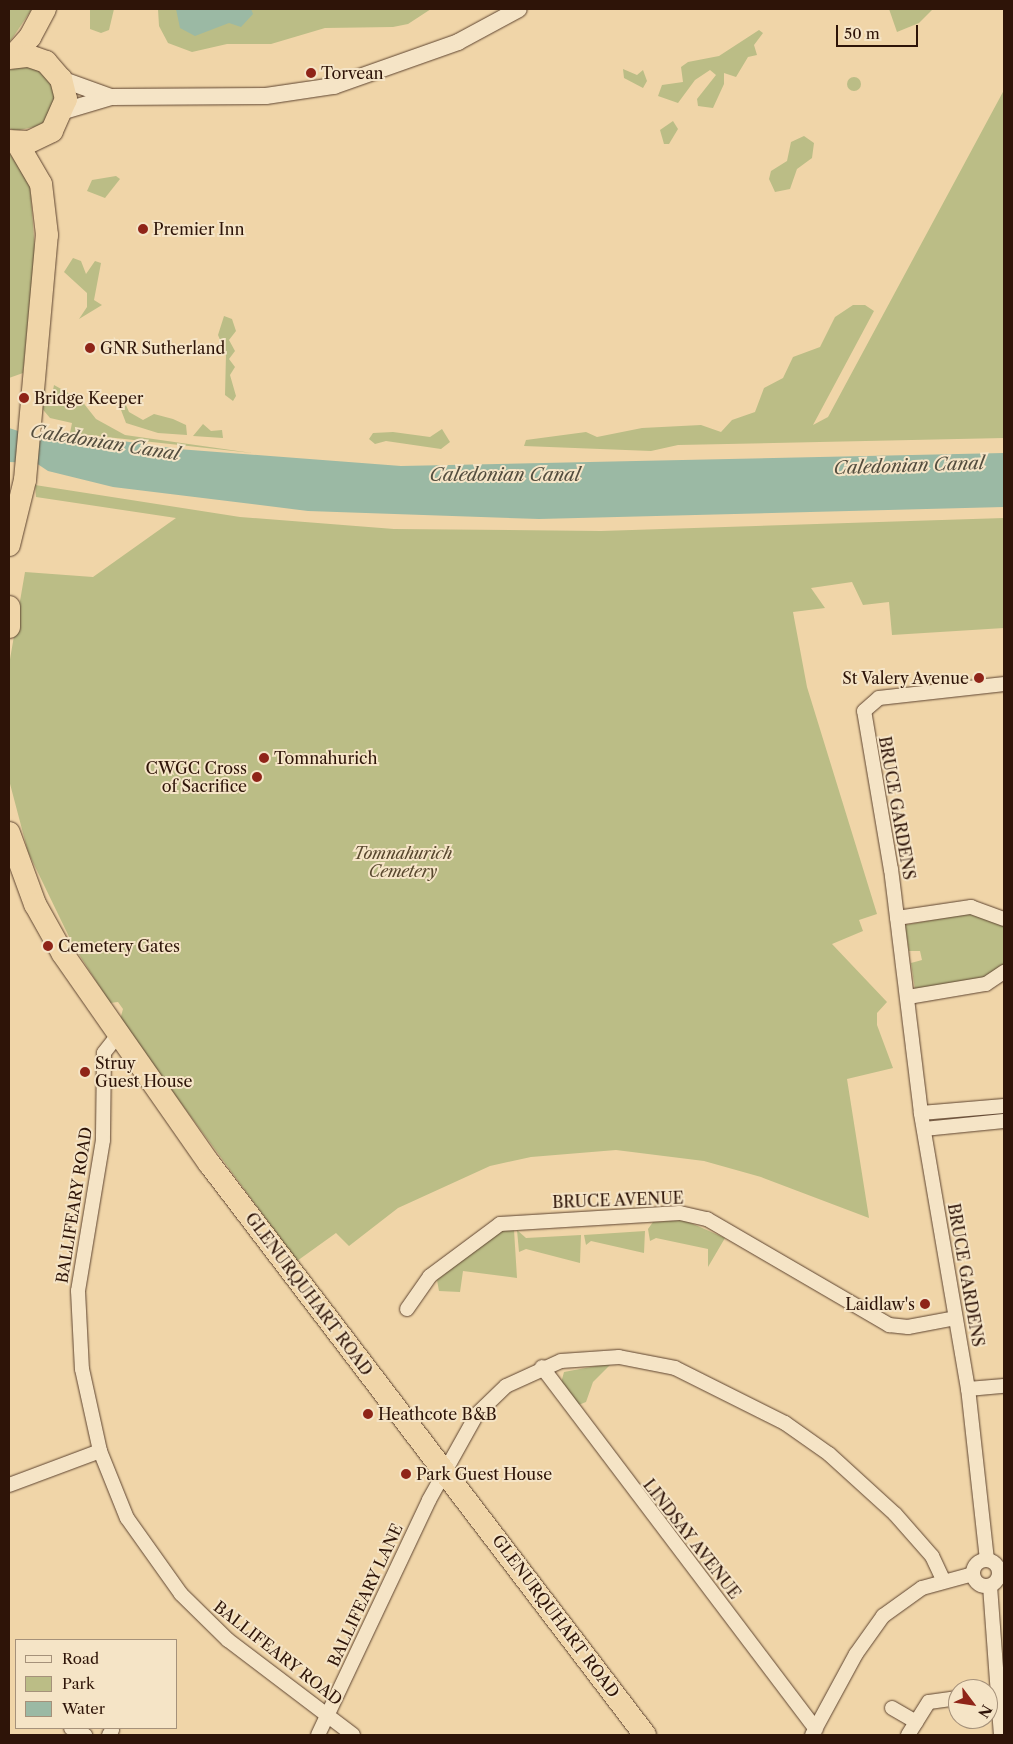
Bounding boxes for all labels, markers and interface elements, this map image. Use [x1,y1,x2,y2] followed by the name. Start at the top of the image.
[838,15,920,47] scale bar
[844,24,880,43] text: 50 m
[321,63,384,83] place label: Torvean
[305,67,317,79] marker: Torvean
[153,219,245,239] place label: Premier Inn
[137,223,149,235] marker: Premier Inn
[100,338,226,358] place label: GNR Sutherland
[84,342,96,354] marker: GNR Sutherland
[34,388,144,408] place label: Bridge Keeper
[18,392,30,404] marker: Bridge Keeper
[29,421,181,465] water label: Caledonian Canal
[833,453,985,479] water label: Caledonian Canal
[429,464,581,486] water label: Caledonian Canal
[840,668,969,688] place label: St Valery Avenue
[973,672,985,684] marker: St Valery Avenue
[875,735,919,881] street label: BRUCE GARDENS
[274,748,377,768] place label: Tomnahurich
[258,752,270,764] marker: Tomnahurich
[146,758,247,796] place label: CWGC Cross of Sacrifice
[251,771,263,783] marker: CWGC Cross of Sacrifice
[354,843,452,881] park label: Tomnahurich Cemetery
[58,936,181,956] place label: Cemetery Gates
[42,940,54,952] marker: Cemetery Gates
[95,1053,192,1091] place label: Struy Guest House
[79,1066,91,1078] marker: Struy Guest House
[52,1125,96,1285] street label: BALLIFEARY ROAD
[552,1188,684,1212] street label: BRUCE AVENUE
[944,1202,988,1348] street label: BRUCE GARDENS
[241,1209,377,1379] street label: GLENURQUHART ROAD
[845,1294,915,1314] place label: Laidlaw's
[919,1298,931,1310] marker: Laidlaw's
[378,1404,497,1424] place label: Heathcote B&B
[362,1408,374,1420] marker: Heathcote B&B
[416,1464,552,1484] place label: Park Guest House
[400,1468,412,1480] marker: Park Guest House
[639,1475,745,1603] street label: LINDSAY AVENUE
[323,1520,407,1670] street label: BALLIFEARY LANE
[488,1531,624,1701] street label: GLENURQUHART ROAD
[210,1597,346,1709] street label: BALLIFEARY ROAD
[15,1639,178,1729] legend
[62,1649,99,1668] text: Road
[62,1674,95,1693] text: Park
[948,1679,998,1729] north arrow
[62,1699,105,1718] text: Water
[974,1701,996,1721] text: N

